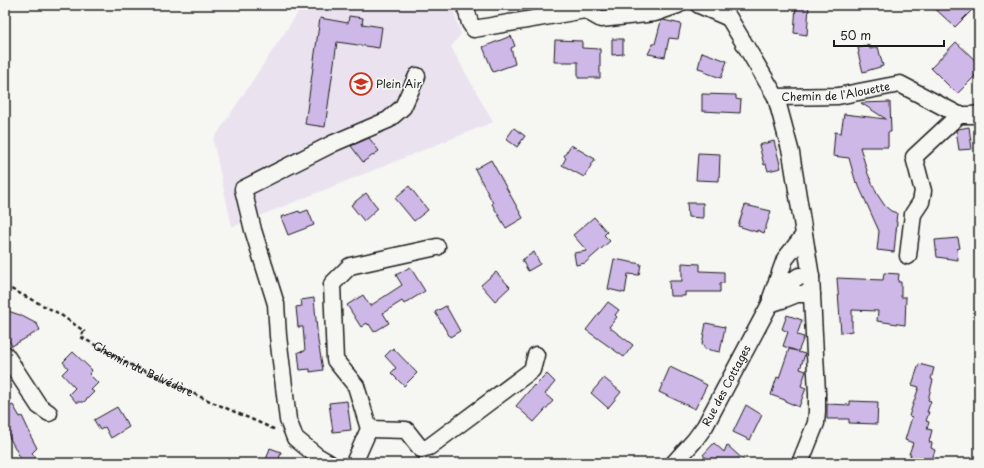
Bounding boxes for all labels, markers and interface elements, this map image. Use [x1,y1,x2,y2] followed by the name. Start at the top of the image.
[834,22,944,48] scale bar
[840,26,871,44] text: 50 m
[348,71,374,97] school or university icon: Plein Air
[376,75,421,92] place label: Plein Air
[781,77,891,105] street label: Chemin de l'Alouette
[90,337,197,401] street label: Chemin du Belvédère
[697,342,755,429] street label: Rue des Cottages

